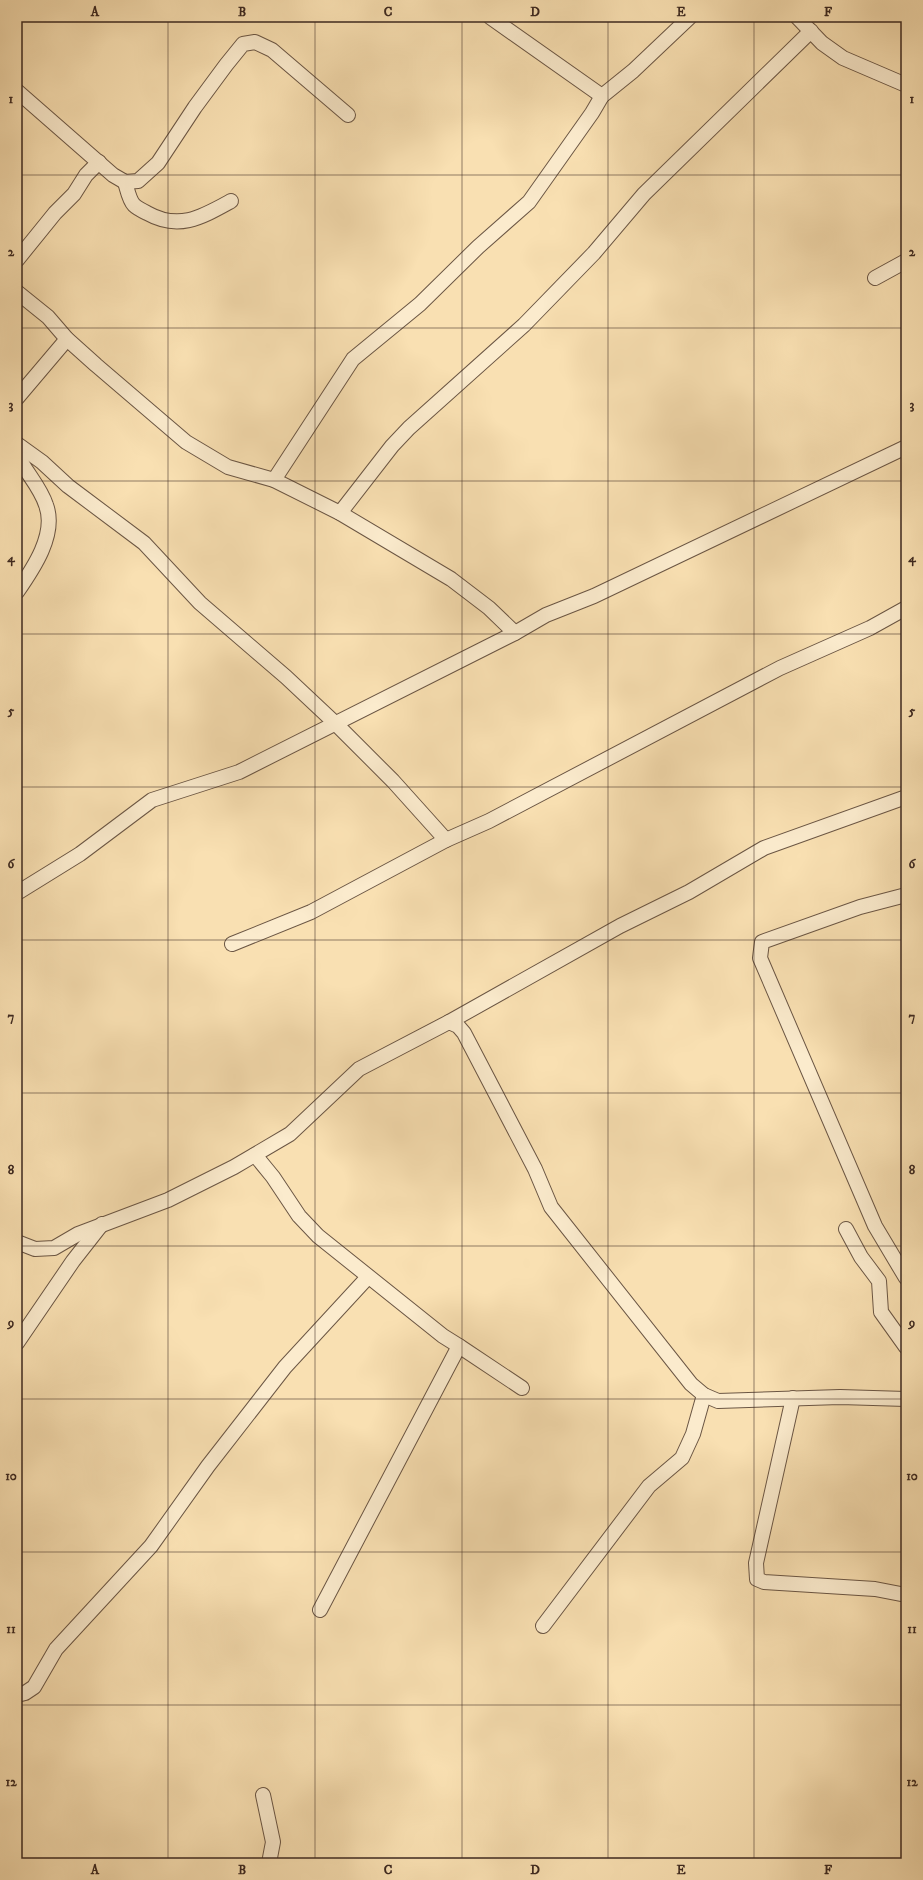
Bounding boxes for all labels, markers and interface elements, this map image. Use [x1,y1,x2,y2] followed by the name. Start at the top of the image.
[90,4,100,20] text: A
[238,4,246,20] text: B
[384,4,393,20] text: C
[530,4,540,20] text: D
[676,4,686,20] text: E
[824,4,833,20] text: F
[9,91,14,107] text: 1
[910,91,915,107] text: 1
[8,244,15,260] text: 2
[909,244,916,260] text: 2
[9,397,14,413] text: 3
[910,397,915,413] text: 3
[6,550,15,567] text: 4
[907,550,916,567] text: 4
[7,703,15,719] text: 5
[908,703,916,719] text: 5
[8,856,16,872] text: 6
[909,856,917,872] text: 6
[8,1009,15,1025] text: 7
[909,1009,916,1025] text: 7
[8,1162,15,1178] text: 8
[909,1162,916,1178] text: 8
[7,1315,14,1331] text: 9
[908,1315,915,1331] text: 9
[5,1468,17,1484] text: 10
[906,1468,918,1484] text: 10
[6,1621,16,1637] text: 11
[907,1621,917,1637] text: 11
[5,1774,17,1790] text: 12
[906,1774,918,1790] text: 12
[90,1862,100,1878] text: A
[238,1862,246,1878] text: B
[384,1862,393,1878] text: C
[530,1862,540,1878] text: D
[676,1862,686,1878] text: E
[824,1862,833,1878] text: F

